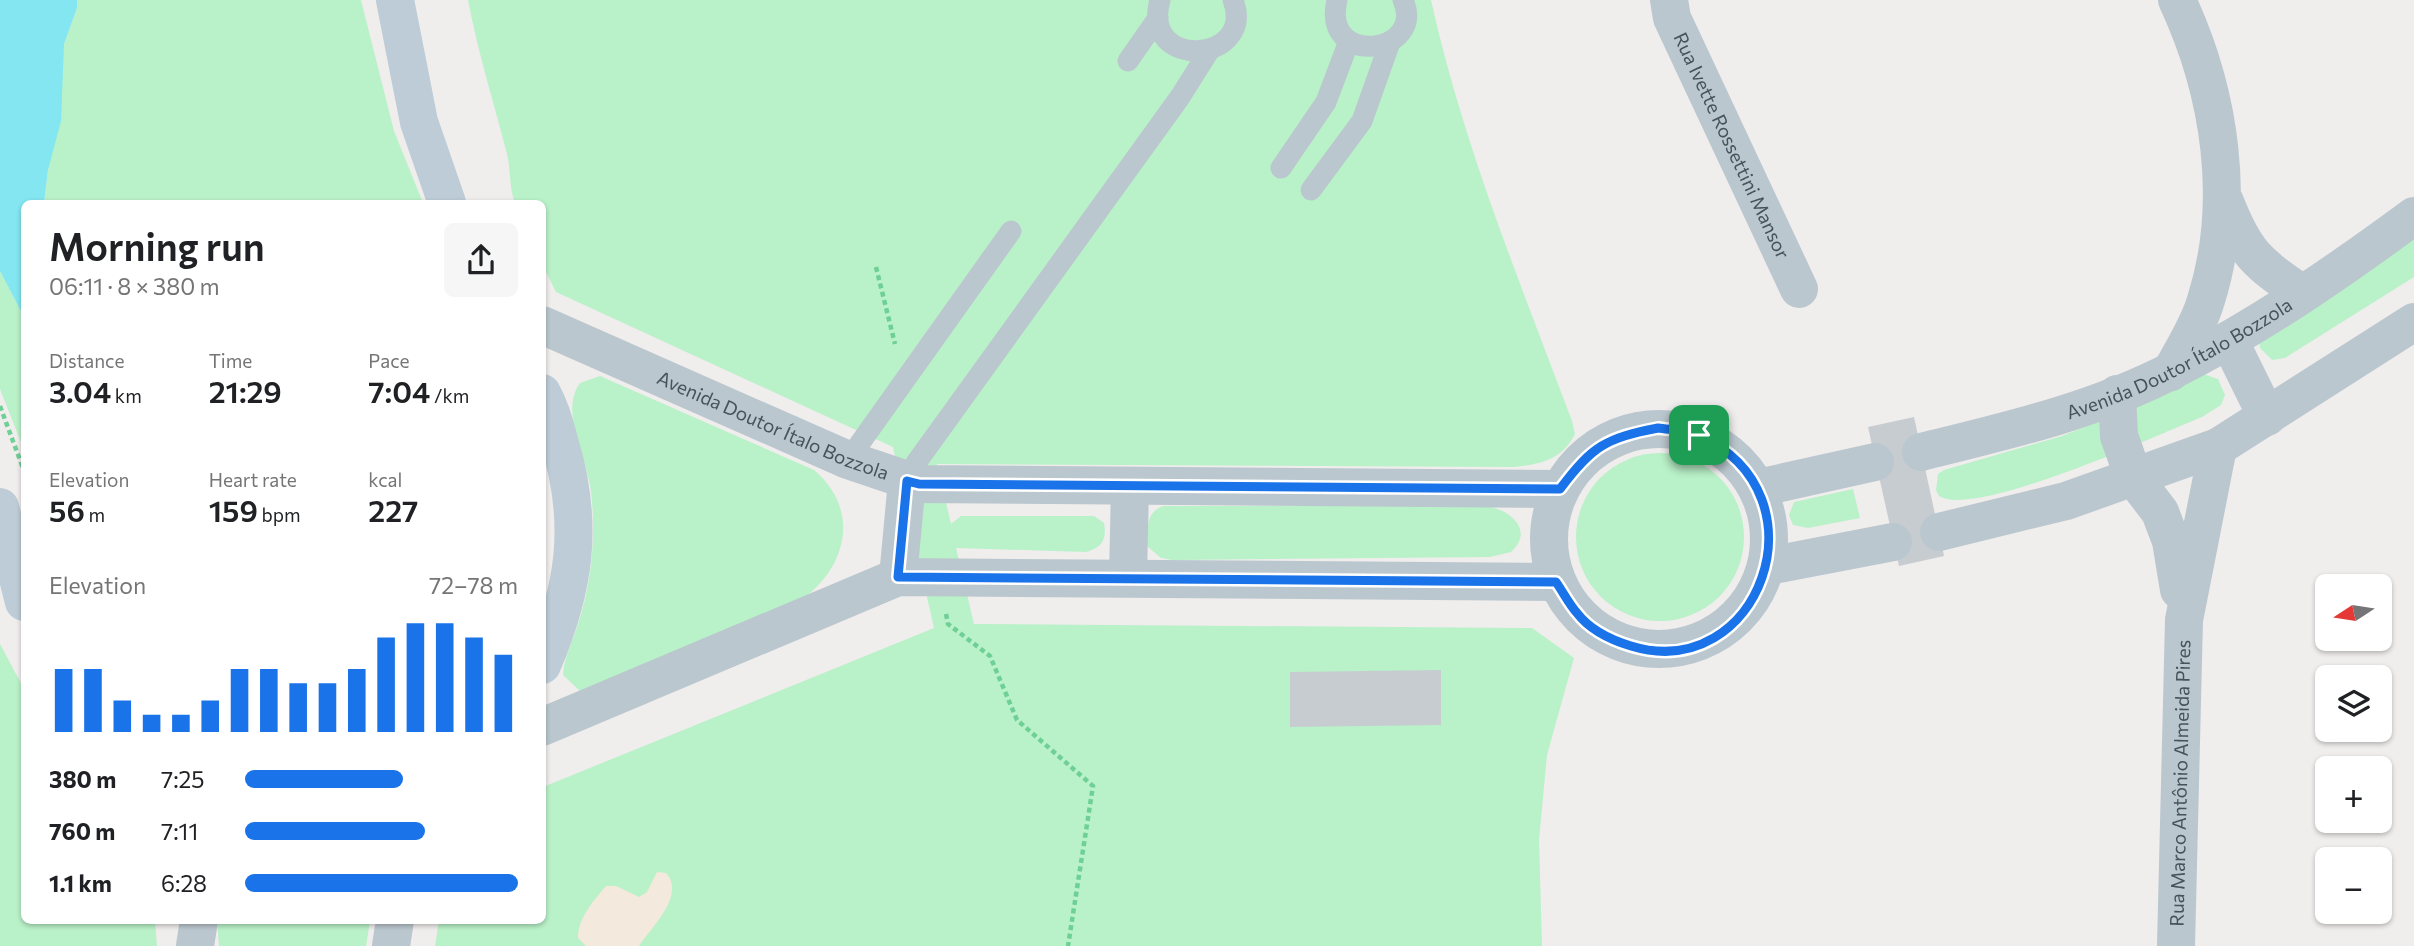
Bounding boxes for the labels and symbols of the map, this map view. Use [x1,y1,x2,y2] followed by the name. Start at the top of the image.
[1669,28,1795,262] street label: Rua Ivette Rossettini Mansor
[2063,292,2296,424] street label: Avenida Doutor Ítalo Bozzola
[654,365,892,484] street label: Avenida Doutor Ítalo Bozzola
[1669,405,1729,465] pin
[2315,574,2392,651] north arrow
[2164,639,2195,927] street label: Rua Marco Antônio Almeida Pires

